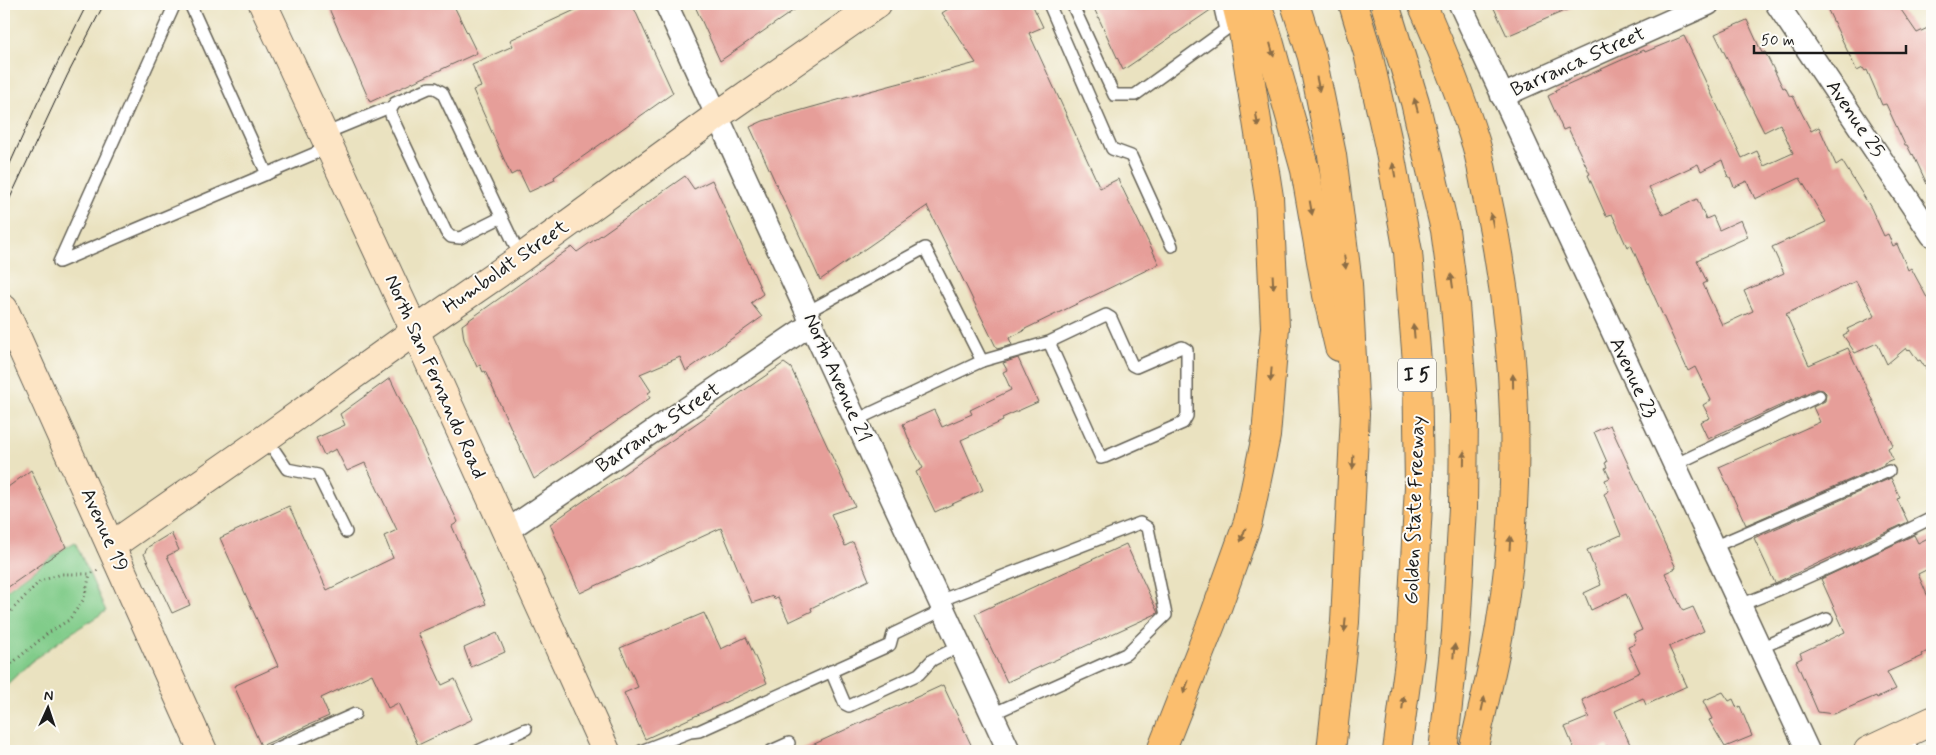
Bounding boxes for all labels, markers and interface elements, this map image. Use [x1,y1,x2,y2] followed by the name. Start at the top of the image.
[1506,20,1650,104] street label: Barranca Street
[1754,22,1906,54] scale bar
[1761,31,1795,51] text: 50 m
[1268,43,1276,58] one-way arrow
[1819,75,1891,163] street label: Avenue 25
[1314,77,1322,93] one-way arrow
[1411,97,1419,112] one-way arrow
[1254,113,1262,129] one-way arrow
[1389,162,1397,178] one-way arrow
[1308,200,1316,216] one-way arrow
[1488,213,1496,228] one-way arrow
[438,214,574,320] street label: Humboldt Street
[1341,254,1349,270] one-way arrow
[378,271,492,483] street label: North San Fernando Road
[1448,273,1456,289] one-way arrow
[1270,274,1278,290] one-way arrow
[797,309,877,447] street label: North Avenue 21
[1410,323,1418,339] one-way arrow
[1603,333,1663,423] street label: Avenue 23
[1398,358,1436,392] road number: I 5
[1267,367,1275,383] one-way arrow
[1508,373,1516,389] one-way arrow
[591,376,725,480] street label: Barranca Street
[1398,415,1432,605] street label: Golden State Freeway
[1460,450,1468,466] one-way arrow
[1349,455,1357,471] one-way arrow
[74,484,134,576] street label: Avenue 19
[1239,527,1246,542] one-way arrow
[1506,535,1514,551] one-way arrow
[1340,617,1348,633] one-way arrow
[1450,642,1458,658] one-way arrow
[1182,680,1190,694] one-way arrow
[22,682,72,732] north arrow
[43,687,54,705] text: N
[1400,695,1408,711] one-way arrow
[1480,695,1488,711] one-way arrow

